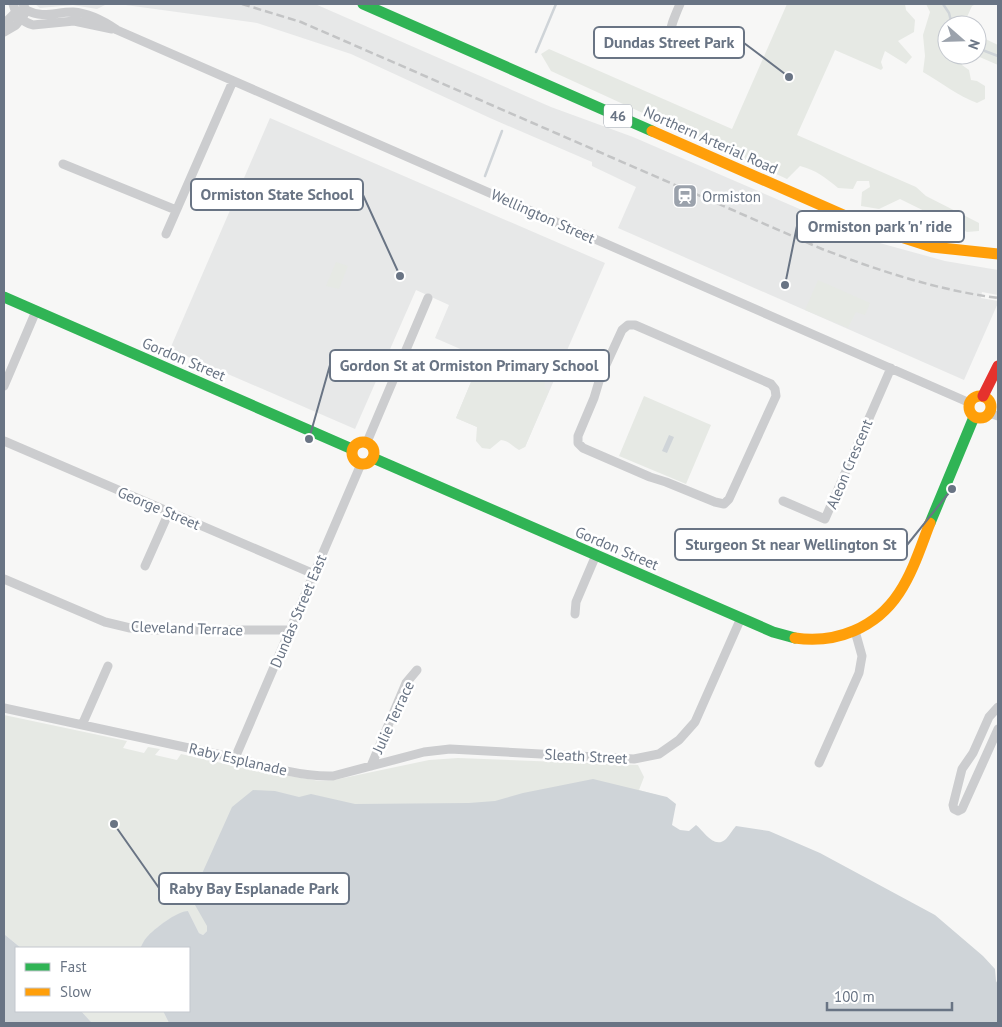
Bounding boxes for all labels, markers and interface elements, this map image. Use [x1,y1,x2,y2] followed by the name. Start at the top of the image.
[937,15,987,65] north arrow
[594,27,744,58] callout: Dundas Street Park
[604,32,734,52] text: Dundas Street Park
[964,37,984,52] text: N
[641,102,781,178] street label: Northern Arterial Road
[604,104,632,128] road number: 46
[191,179,363,210] callout: Ormiston State School
[672,183,698,209] station icon: Ormiston
[201,184,354,204] text: Ormiston State School
[488,185,598,247] street label: Wellington Street
[702,187,761,206] place label: Ormiston
[797,211,964,242] callout: Ormiston park 'n' ride
[808,216,952,236] text: Ormiston park 'n' ride
[139,333,229,385] street label: Gordon Street
[330,350,609,381] callout: Gordon St at Ormiston Primary School
[340,355,599,375] text: Gordon St at Ormiston Primary School
[822,416,876,512] street label: Aleon Crescent
[115,482,203,534] street label: George Street
[572,522,662,574] street label: Gordon Street
[675,529,907,560] callout: Sturgeon St near Wellington St
[685,534,897,554] text: Sturgeon St near Wellington St
[266,552,330,670] street label: Dundas Street East
[131,617,243,639] street label: Cleveland Terrace
[368,678,418,757] street label: Julie Terrace
[187,738,289,780] street label: Raby Esplanade
[544,744,628,768] street label: Sleath Street
[159,873,349,904] callout: Raby Bay Esplanade Park
[169,878,339,898] text: Raby Bay Esplanade Park
[15,947,190,1012] legend
[60,957,87,976] text: Fast
[827,980,952,1012] scale bar
[60,982,91,1001] text: Slow
[834,987,875,1006] text: 100 m

